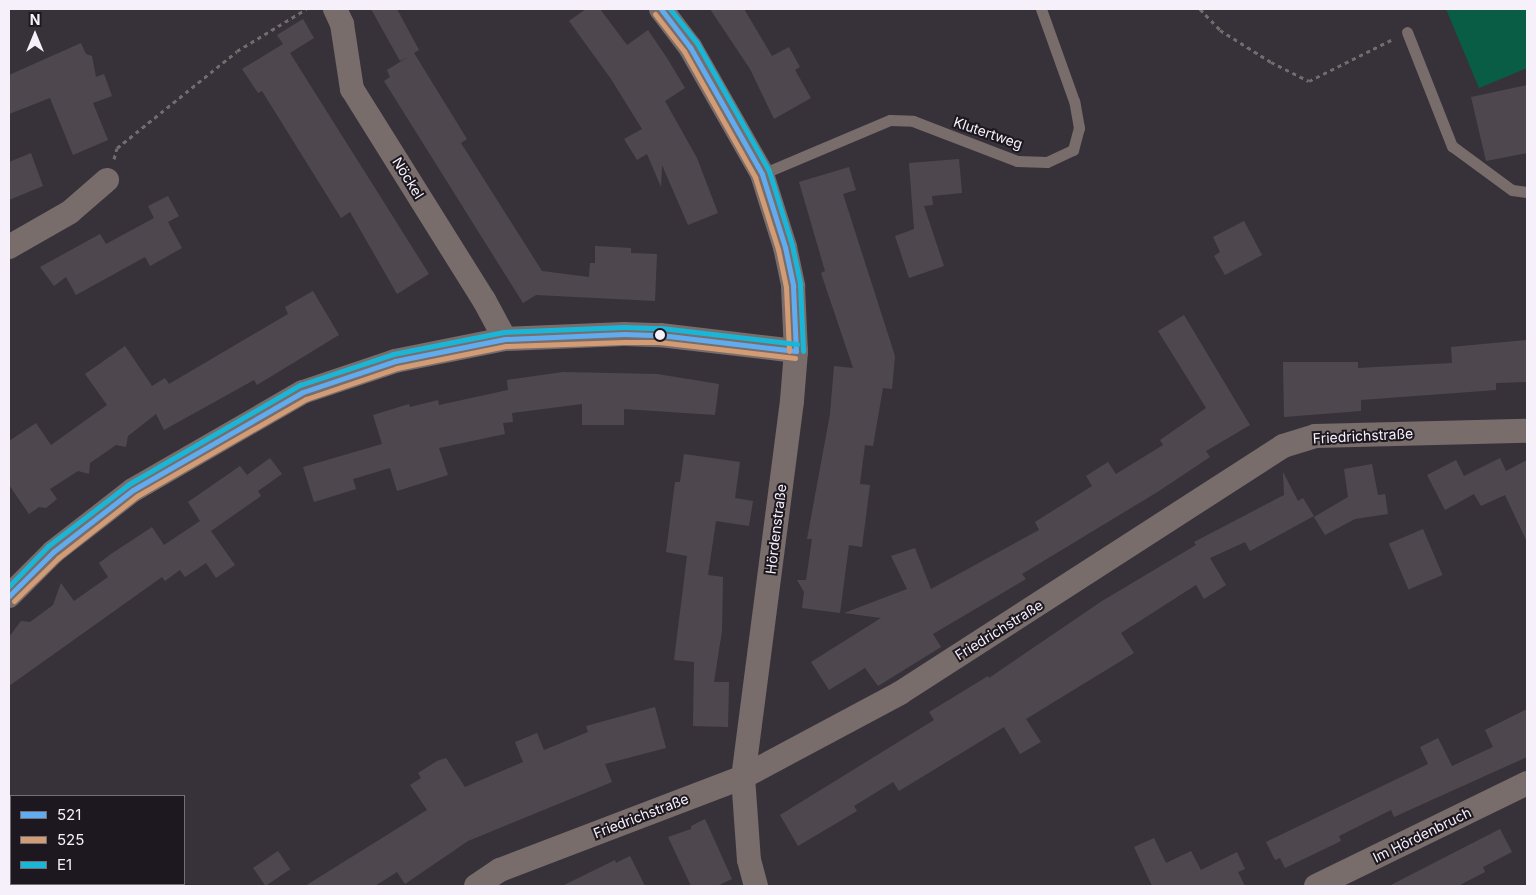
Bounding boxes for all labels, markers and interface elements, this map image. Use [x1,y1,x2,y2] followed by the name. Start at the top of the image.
[10,10,60,60] north arrow
[30,11,40,28] text: N
[951,113,1025,153] street label: Klutertweg
[389,154,427,202] street label: Nöckel
[655,330,665,340] unlabelled marker
[1312,425,1414,447] street label: Friedrichstraße
[762,483,790,575] street label: Hördenstraße
[952,596,1046,664] street label: Friedrichstraße
[591,790,691,842] street label: Friedrichstraße
[10,795,185,885] legend
[1370,804,1474,866] street label: Im Hördenbruch
[57,805,81,824] text: 521
[57,830,84,849] text: 525
[57,855,72,874] text: E1

